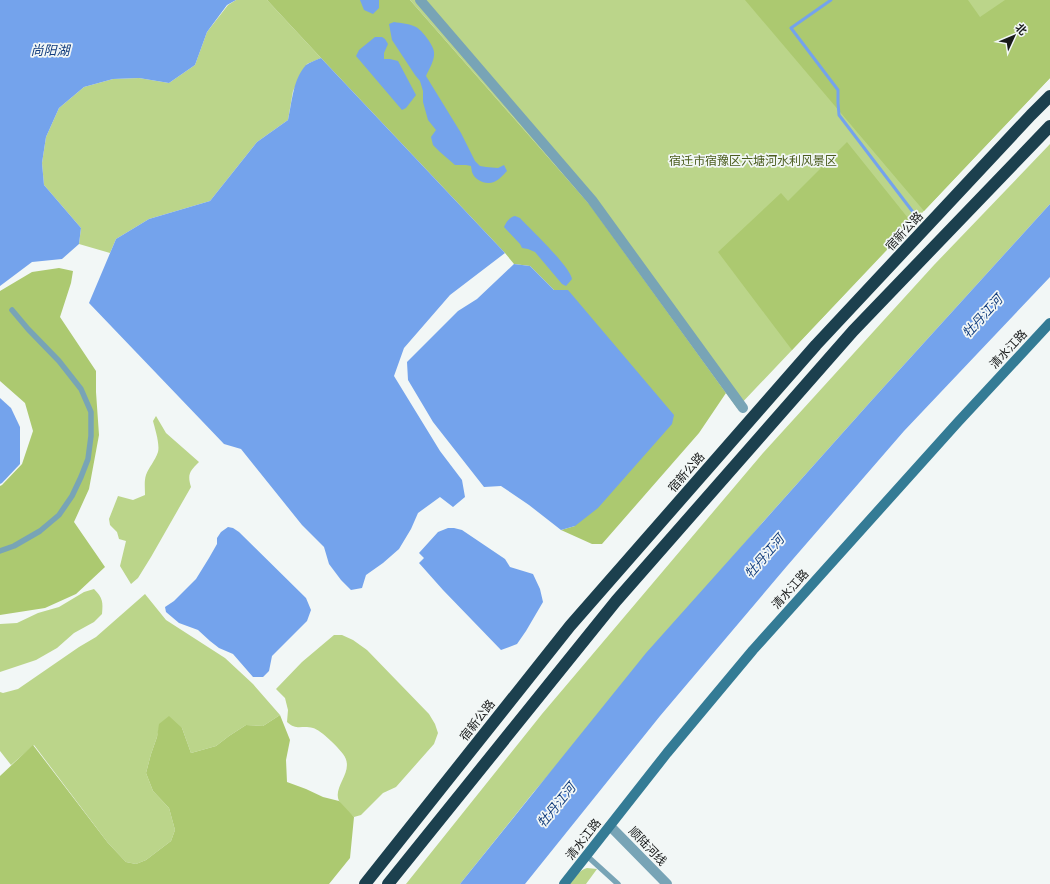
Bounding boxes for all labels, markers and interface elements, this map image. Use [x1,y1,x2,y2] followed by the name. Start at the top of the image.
[994,16,1034,56] north arrow
[1012,20,1031,38] text: 北
[30,41,71,59] water label: 尚阳湖
[669,152,837,169] park label: 宿迁市宿豫区六塘河水利风景区
[881,208,927,254] street label: 宿新公路
[958,288,1008,341] water label: 牡丹江河
[985,326,1031,372] street label: 清水江路
[664,448,708,496] street label: 宿新公路
[740,528,790,582] water label: 牡丹江河
[768,565,812,613] street label: 清水江路
[456,696,498,744] street label: 宿新公路
[533,777,581,831] water label: 牡丹江河
[562,815,604,863] street label: 清水江路
[625,823,671,869] street label: 顺陆河线

